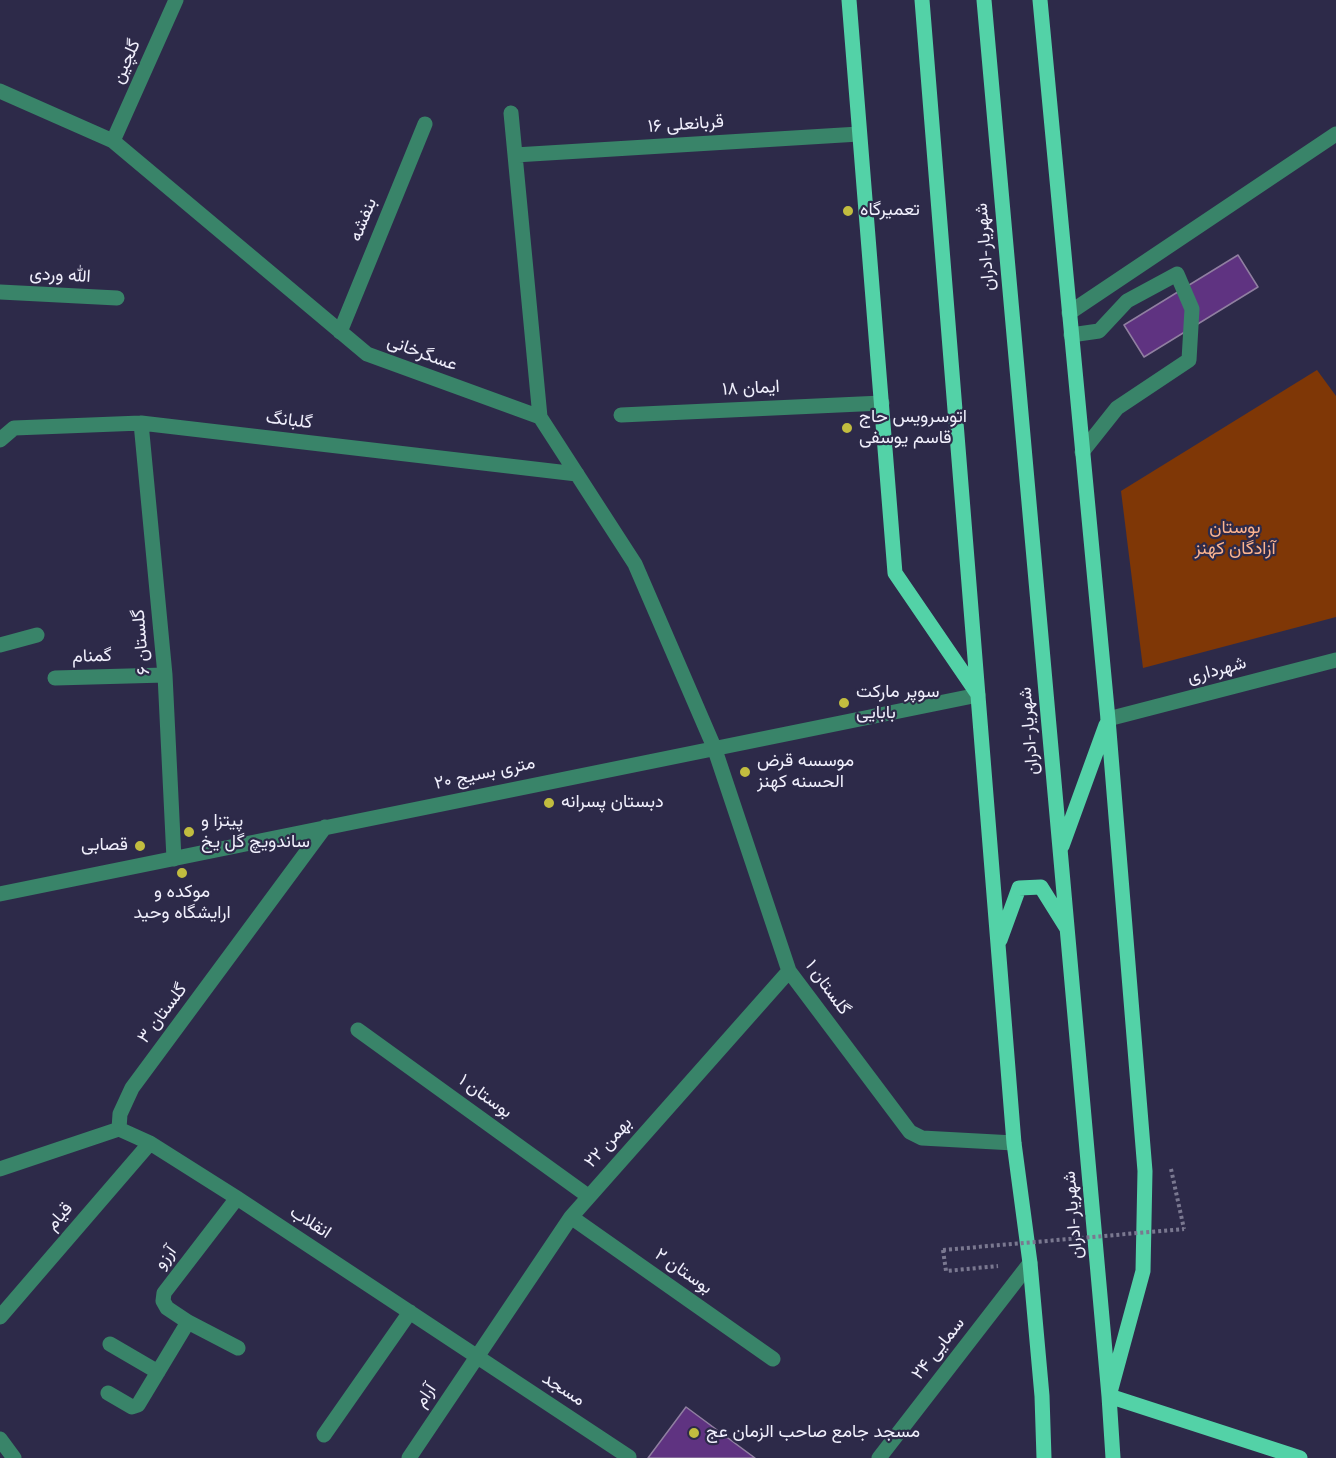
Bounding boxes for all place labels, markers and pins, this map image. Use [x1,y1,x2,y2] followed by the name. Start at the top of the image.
[860,200,920,222] place label: تعمیرگاه
[841,204,855,218] marker: تعمیرگاه
[859,407,967,450] place label: اتوسرویس حاج قاسم یوسفی
[840,421,854,435] marker: اتوسرویس حاج قاسم یوسفی
[856,682,940,724] place label: سوپر مارکت بابایی
[837,696,851,710] marker: سوپر مارکت بابایی
[757,751,854,794] place label: موسسه قرض الحسنه کهنز
[738,765,752,779] marker: موسسه قرض الحسنه کهنز
[561,792,664,814] place label: دبستان پسرانه
[542,796,556,810] marker: دبستان پسرانه
[201,811,310,854] place label: پیتزا و ساندویچ گل یخ
[182,825,196,839] marker: پیتزا و ساندویچ گل یخ
[81,835,128,857] place label: قصابی
[133,839,147,853] marker: قصابی
[175,866,189,880] marker: موکده و ارایشگاه وحید
[133,882,231,924] place label: موکده و ارایشگاه وحید
[706,1422,920,1444] place label: مسجد جامع صاحب الزمان عج
[687,1426,701,1440] marker: مسجد جامع صاحب الزمان عج

